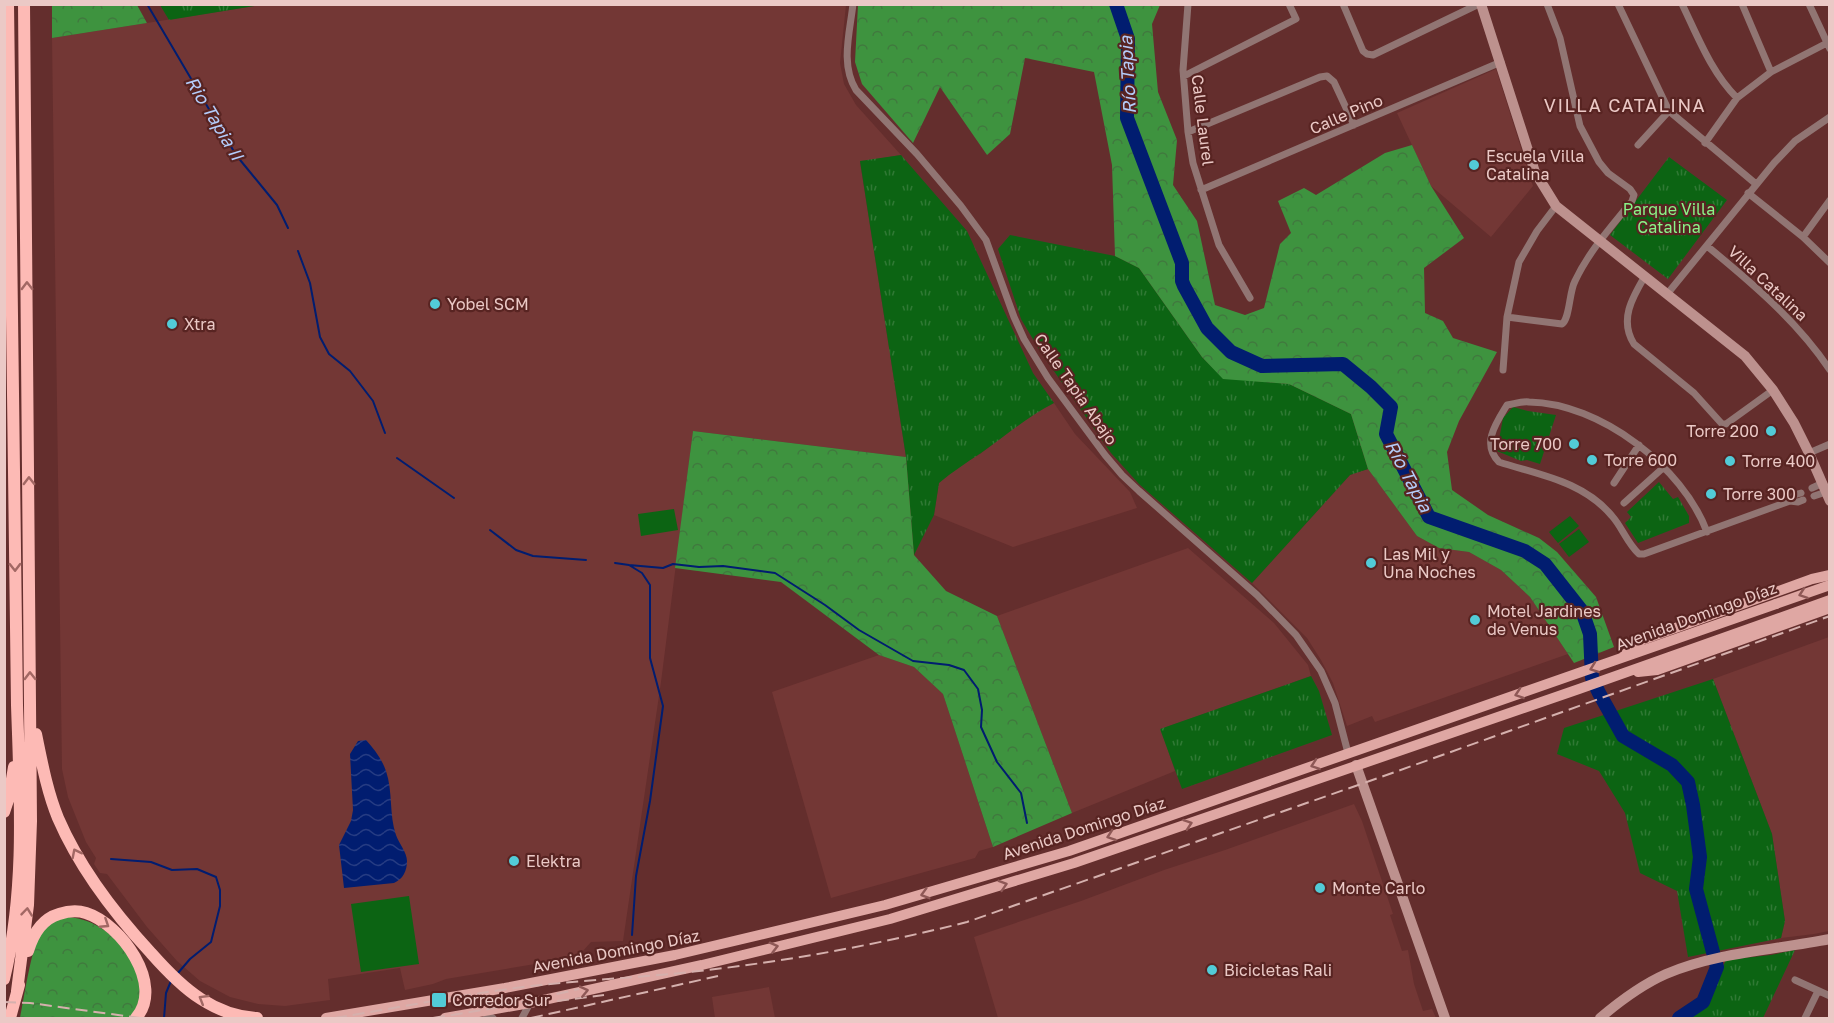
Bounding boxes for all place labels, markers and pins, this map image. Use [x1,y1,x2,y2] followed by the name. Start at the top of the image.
[1486,146,1584,184] place label: Escuela Villa Catalina
[1467,158,1481,172] marker: Escuela Villa Catalina
[447,294,529,314] place label: Yobel SCM
[428,297,442,311] marker: Yobel SCM
[184,314,215,334] place label: Xtra
[165,317,179,331] marker: Xtra
[1686,421,1759,441] place label: Torre 200
[1764,424,1778,438] marker: Torre 200
[1490,434,1562,454] place label: Torre 700
[1567,437,1581,451] marker: Torre 700
[1604,450,1677,470] place label: Torre 600
[1742,451,1815,471] place label: Torre 400
[1585,453,1599,467] marker: Torre 600
[1723,454,1737,468] marker: Torre 400
[1723,484,1796,504] place label: Torre 300
[1704,487,1718,501] marker: Torre 300
[1383,544,1476,582] place label: Las Mil y Una Noches
[1364,556,1378,570] marker: Las Mil y Una Noches
[1487,601,1601,639] place label: Motel Jardines de Venus
[1468,613,1482,627] marker: Motel Jardines de Venus
[526,851,581,871] place label: Elektra
[507,854,521,868] marker: Elektra
[1332,878,1425,898] place label: Monte Carlo
[1313,881,1327,895] marker: Monte Carlo
[1224,960,1332,980] place label: Bicicletas Rali
[1205,963,1219,977] marker: Bicicletas Rali
[452,990,550,1010] place label: Corredor Sur
[430,991,448,1009] marker: Corredor Sur

